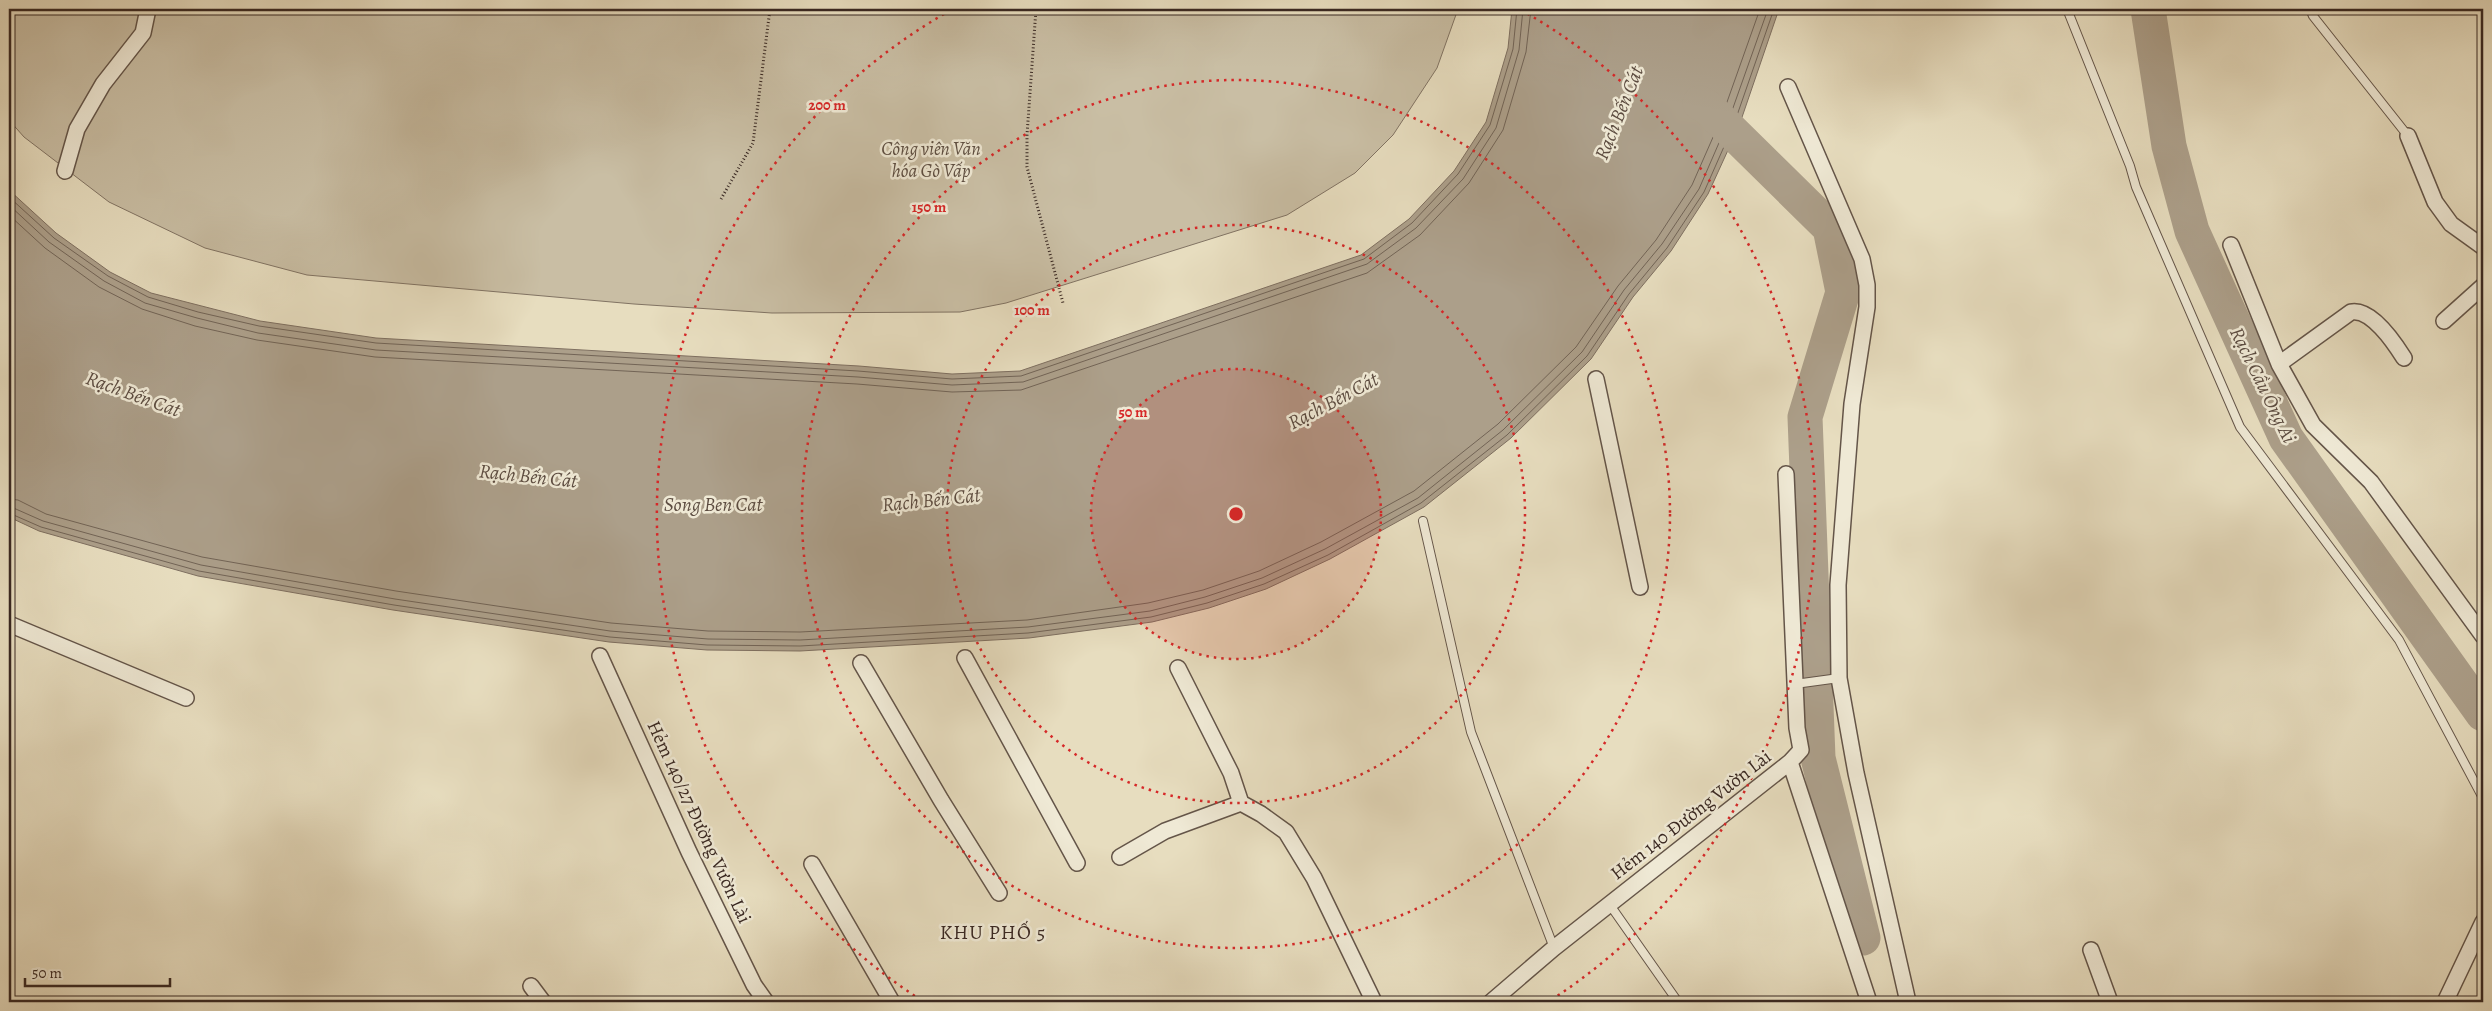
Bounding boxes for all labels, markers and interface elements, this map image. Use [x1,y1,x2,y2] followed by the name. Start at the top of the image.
[1588,61,1650,164] water label: Rạch Bến Cát
[808,95,846,115] text: 200 m
[881,136,981,184] park label: Công viên Văn hóa Gò Vấp
[912,197,947,217] text: 150 m
[1014,300,1050,320] text: 100 m
[2223,323,2303,447] water label: Rạch Cầu Ông Ai
[82,364,185,424] water label: Rạch Bến Cát
[1283,365,1384,436] water label: Rạch Bến Cát
[1118,402,1148,422] text: 50 m
[478,457,580,495] water label: Rạch Bến Cát
[881,481,983,519] water label: Rạch Bến Cát
[664,491,763,518] water label: Song Ben Cat
[1227,505,1245,523] centre of rings
[641,716,757,928] street label: Hẻm 140/27 Đường Vườn Lài
[1605,744,1777,886] street label: Hẻm 140 Đường Vườn Lài
[940,919,1046,946] district label: KHU PHỐ 5
[25,956,170,988] scale bar
[32,963,62,983] text: 50 m

